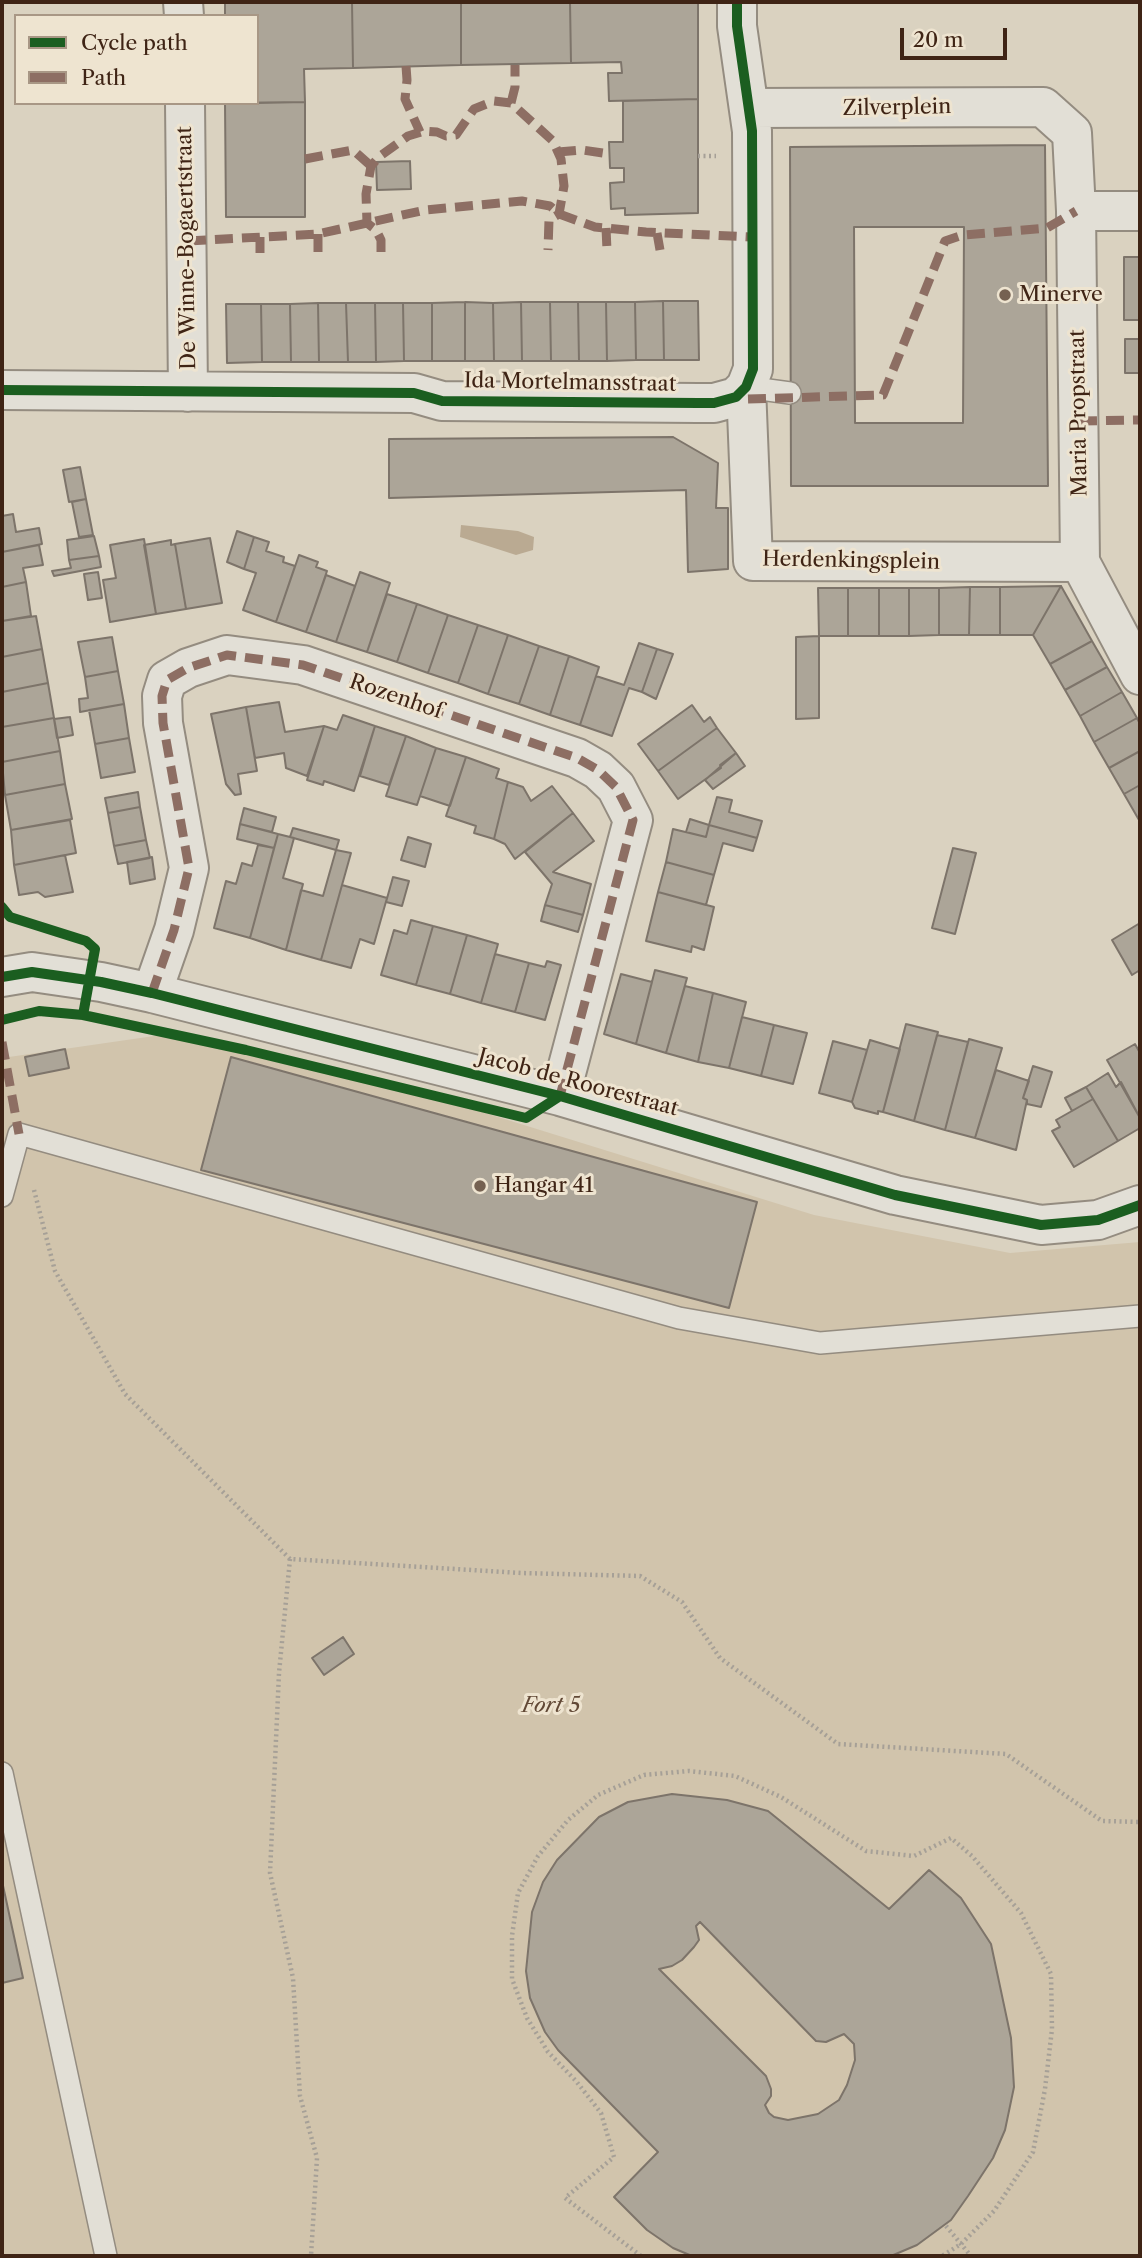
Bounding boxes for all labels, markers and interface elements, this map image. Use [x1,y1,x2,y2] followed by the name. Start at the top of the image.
[14,14,259,105] legend
[904,14,1011,58] scale bar
[913,27,964,52] text: 20 m
[81,30,188,55] text: Cycle path
[81,65,126,90] text: Path
[843,94,951,122] street label: Zilverplein
[172,126,202,370] street label: De Winne-Bogaertstraat
[1019,282,1103,308] place label: Minerve
[997,287,1013,303] marker: Minerve
[1065,329,1093,497] street label: Maria Propstraat
[464,369,676,397] street label: Ida Mortelmansstraat
[762,547,940,575] street label: Herdenkingsplein
[346,669,446,725] street label: Rozenhof
[475,1044,681,1122] street label: Jacob de Roorestraat
[494,1173,594,1199] place label: Hangar 41
[472,1178,488,1194] marker: Hangar 41
[522,1693,580,1719] park label: Fort 5

